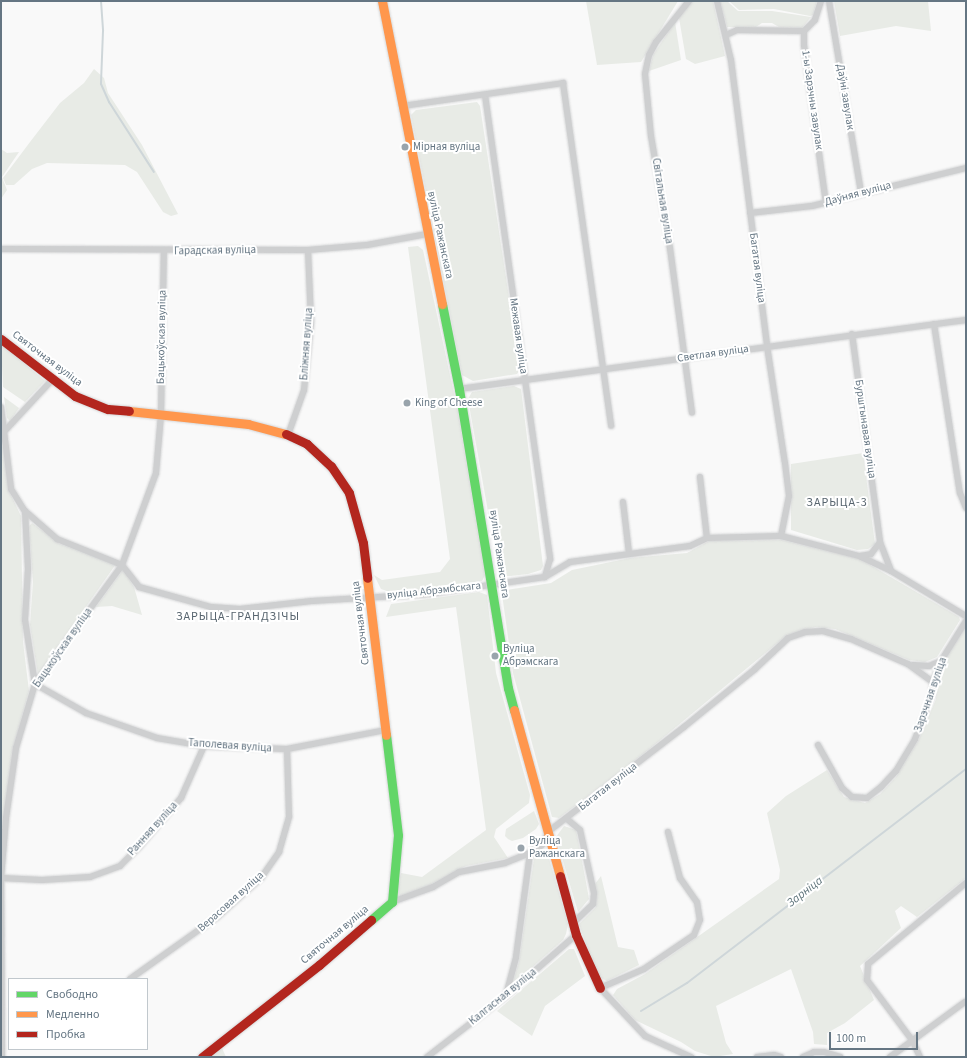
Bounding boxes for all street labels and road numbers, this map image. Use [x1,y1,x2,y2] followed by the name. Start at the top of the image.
[798,49,826,151] street label: 1-ы Зарэчны завулак
[833,63,857,131] street label: Даўні завулак
[649,157,675,245] street label: Світальная вуліца
[823,179,893,209] street label: Даўняя вуліца
[424,190,456,280] street label: вуліца Ражанскага
[746,232,768,304] street label: Багатая вуліца
[174,244,256,258] street label: Гарадская вуліца
[155,290,169,384] street label: Бацькоўская вуліца
[506,297,530,375] street label: Межавая вуліца
[298,307,316,381] street label: Бліжняя вуліца
[9,328,85,390] street label: Святочная вуліца
[676,342,750,366] street label: Светлая вуліца
[852,379,878,479] street label: Бурштынавая вуліца
[486,509,512,599] street label: вуліца Ражанскага
[386,579,482,603] street label: вуліца Абрэмбскага
[349,580,373,666] street label: Святочная вуліца
[31,606,95,690] street label: Бацькоўская вуліца
[912,656,950,734] street label: Зарэчная вуліца
[188,736,272,756] street label: Таполевая вуліца
[576,760,640,814] street label: Багатая вуліца
[125,799,181,859] street label: Ранняя вуліца
[195,869,267,935] street label: Верасовая вуліца
[298,903,372,967] street label: Святочная вуліца
[467,966,539,1028] street label: Калгасная вуліца

